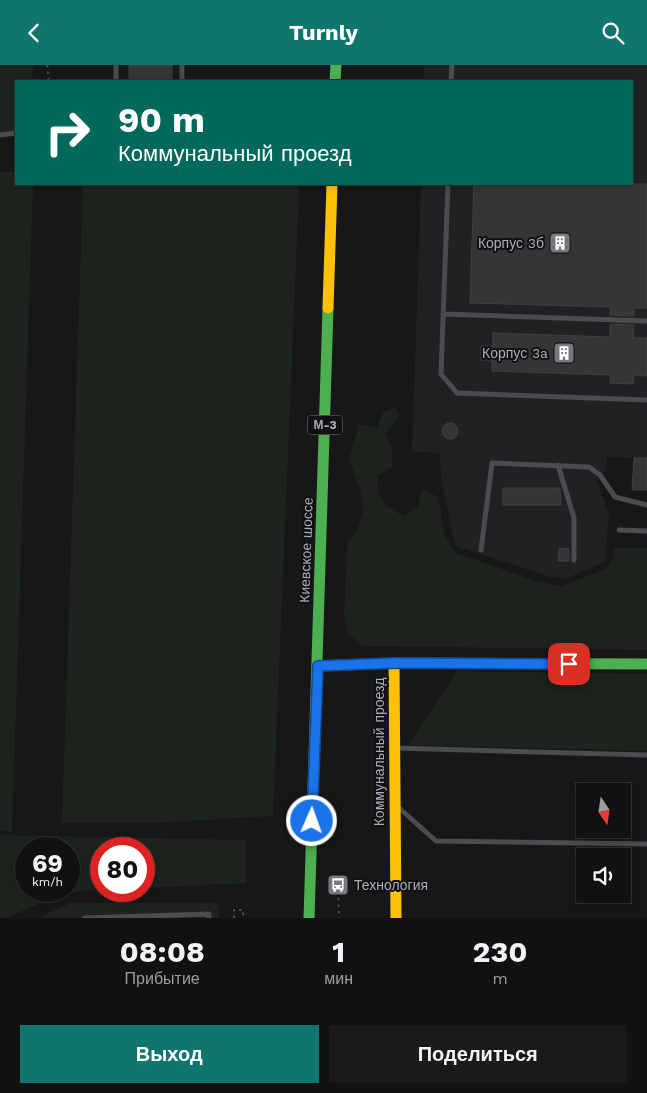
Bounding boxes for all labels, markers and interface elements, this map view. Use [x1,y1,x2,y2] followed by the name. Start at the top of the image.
[20,19,48,47] icon: back
[599,19,627,47] icon: search
[289,20,358,45] text: Turnly
[118,99,205,141] text: 90 m
[35,100,100,165] icon: right
[118,141,352,166] text: Коммунальный проезд
[548,231,572,255] building icon: Корпус 3б
[478,235,544,251] place label: Корпус 3б
[552,341,576,365] building icon: Корпус 3a
[482,345,548,361] place label: Корпус 3a
[308,415,342,435] road number: М-3
[296,497,316,603] street label: Киевское шоссе
[548,643,590,685] pin
[555,650,583,678] icon: arrive
[371,678,387,826] street label: Коммунальный проезд
[576,783,631,837] north arrow
[576,783,631,903] map controls
[285,794,337,846] position arrow
[90,837,155,902] speed limit sign: 80
[576,848,631,903] button: sound
[32,849,63,878] text: 69
[326,873,350,897] bus stop icon: Технология
[32,875,63,889] text: km/h
[354,877,428,893] place label: Технология
[119,934,205,969] text: 08:08
[332,934,345,969] text: 1
[473,934,528,969] text: 230
[125,969,200,988] text: Прибытие
[324,969,353,988] text: мин
[492,969,508,988] text: m
[20,1025,319,1083] button: Выход
[329,1025,627,1083] button: Поделиться

